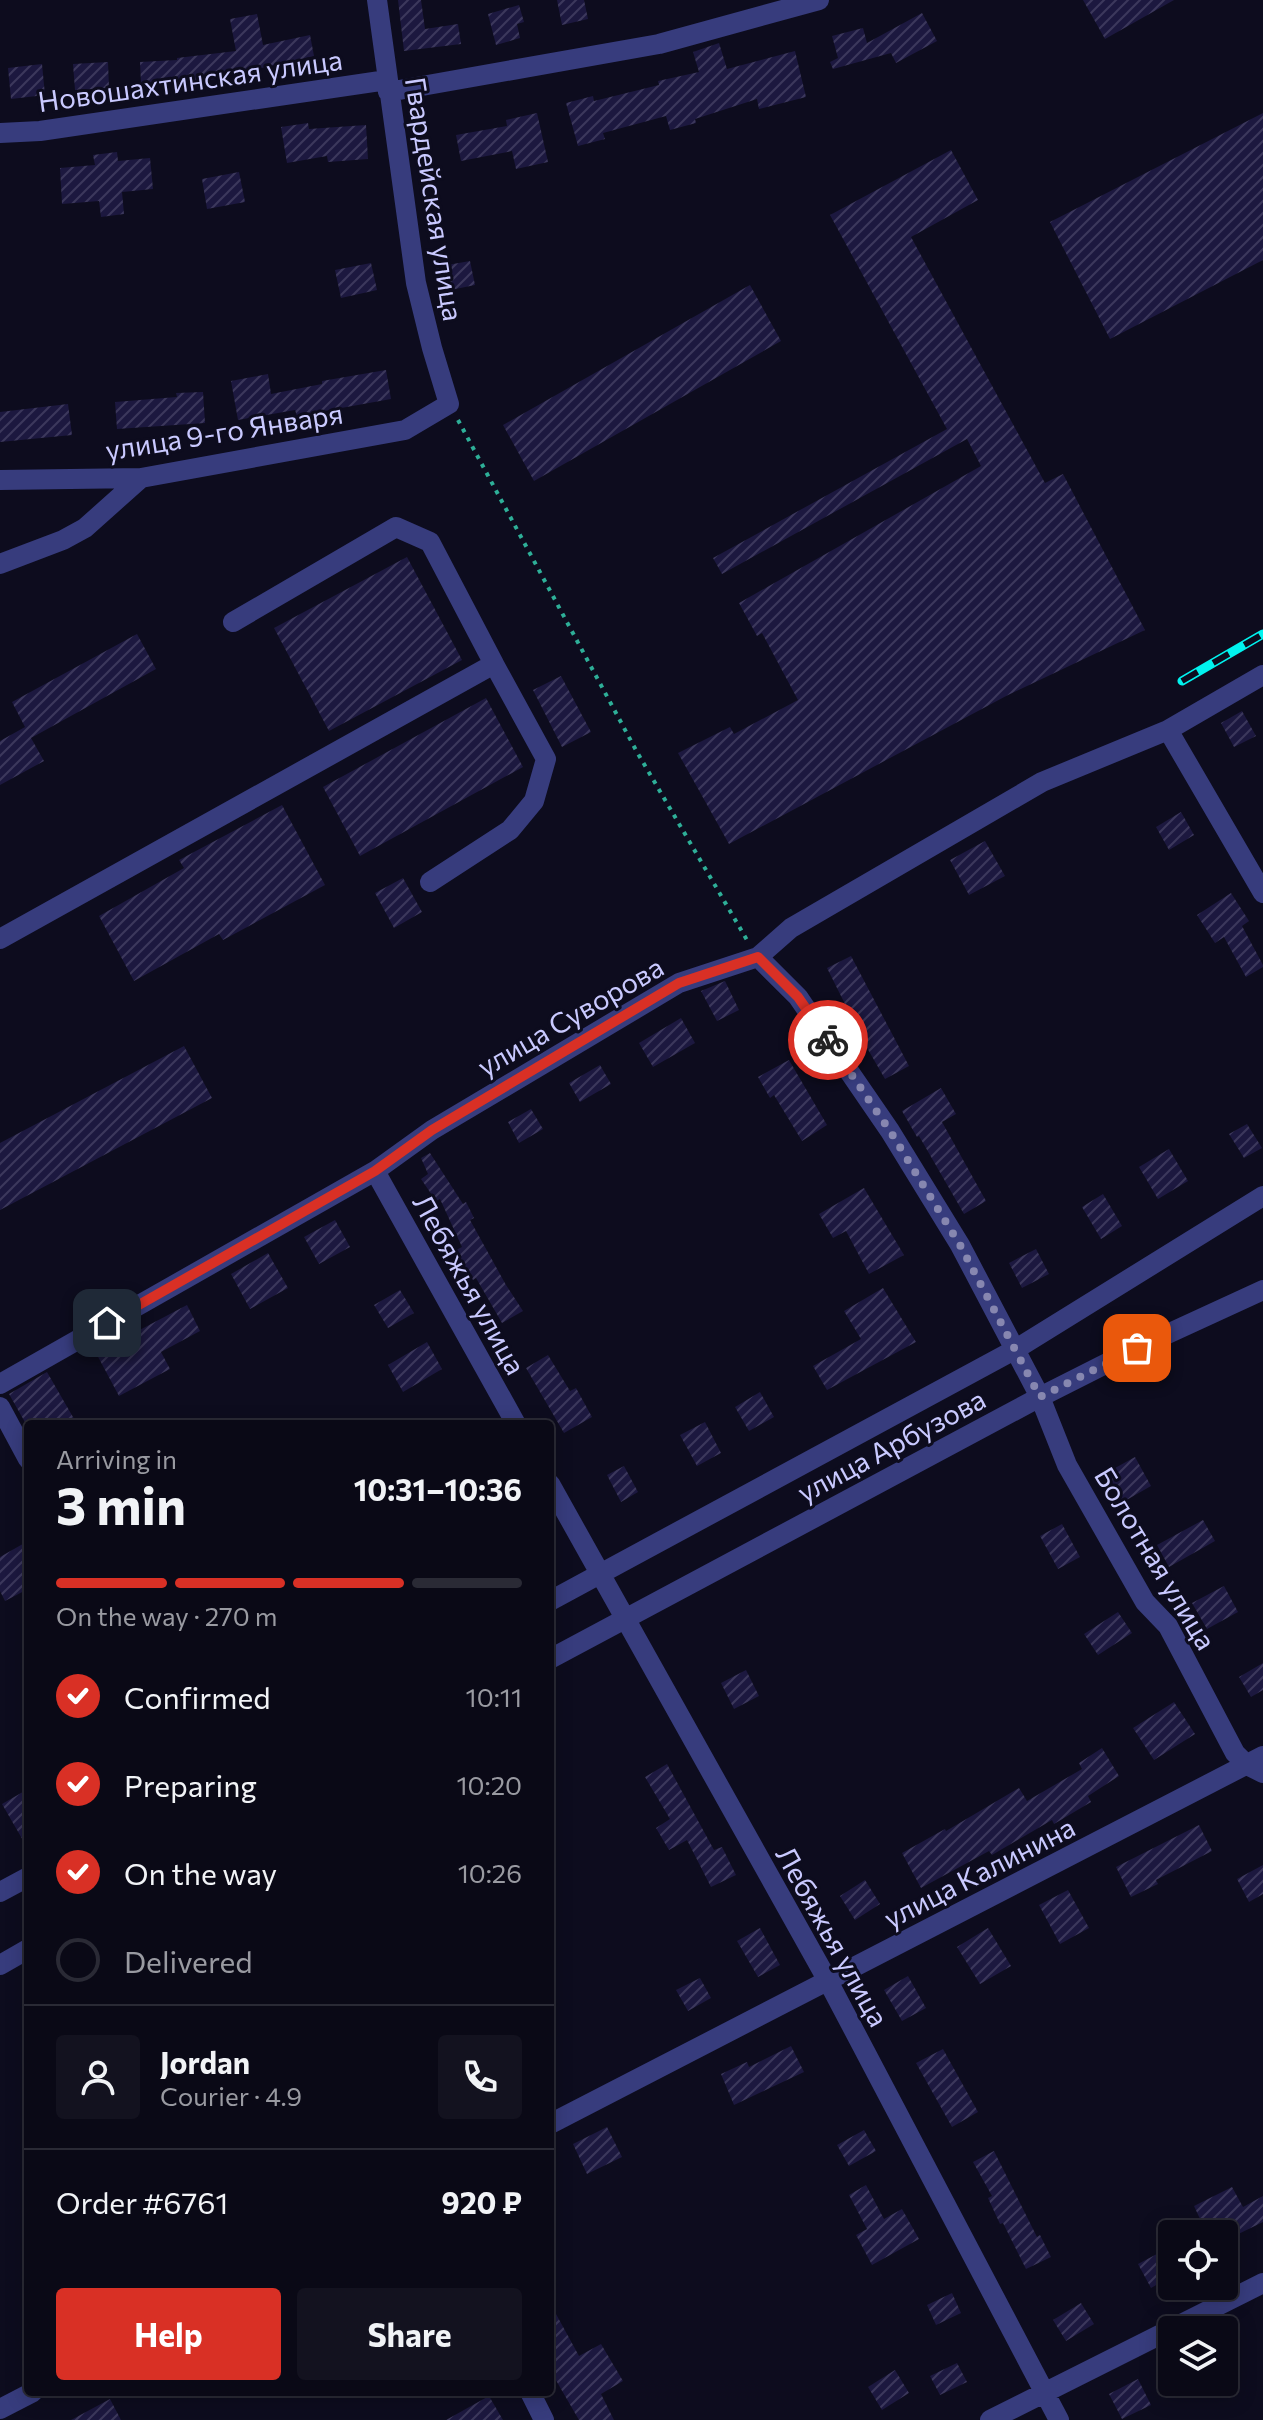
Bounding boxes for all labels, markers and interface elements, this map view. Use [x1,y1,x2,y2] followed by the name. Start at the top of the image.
[36,42,344,118] street label: Новошахтинская улица
[399,75,471,323] street label: Гвардейская улица
[103,395,345,467] street label: улица 9-го Января
[471,949,669,1083] street label: улица Суворова
[788,1000,868,1080] courier
[806,1018,850,1062] icon: bike
[406,1188,534,1380] street label: Лебяжья улица
[73,1289,141,1357] pin
[85,1301,129,1345] icon: home
[1103,1314,1171,1382] pin
[1115,1326,1159,1370] icon: bag
[791,1381,991,1509] street label: улица Арбузова
[56,1443,177,1474] text: Arriving in
[1088,1460,1224,1656] street label: Болотная улица
[354,1470,522,1507] text: 10:31–10:36
[56,1472,186,1536] text: 3 min
[56,1600,277,1631] text: On the way · 270 m
[56,1674,100,1718] icon: check
[124,1678,271,1715] text: Confirmed
[466,1681,522,1712] text: 10:11
[56,1762,100,1806] icon: check
[124,1766,257,1803] text: Preparing
[456,1769,522,1800] text: 10:20
[878,1809,1080,1935] street label: улица Калинина
[769,1840,897,2032] street label: Лебяжья улица
[56,1850,100,1894] icon: check
[124,1854,277,1891] text: On the way
[458,1857,522,1888] text: 10:26
[124,1942,253,1979] text: Delivered
[56,2035,140,2119] button: person
[438,2035,522,2119] button: phone
[160,2043,250,2080] text: Jordan
[160,2080,302,2111] text: Courier · 4.9
[56,2183,228,2220] text: Order #6761
[441,2183,522,2220] text: 920 ₽
[1158,2220,1238,2396] map controls
[1158,2220,1238,2300] button: locate
[56,2288,281,2380] button: Help
[297,2288,522,2380] button: Share
[1158,2316,1238,2396] button: layers

